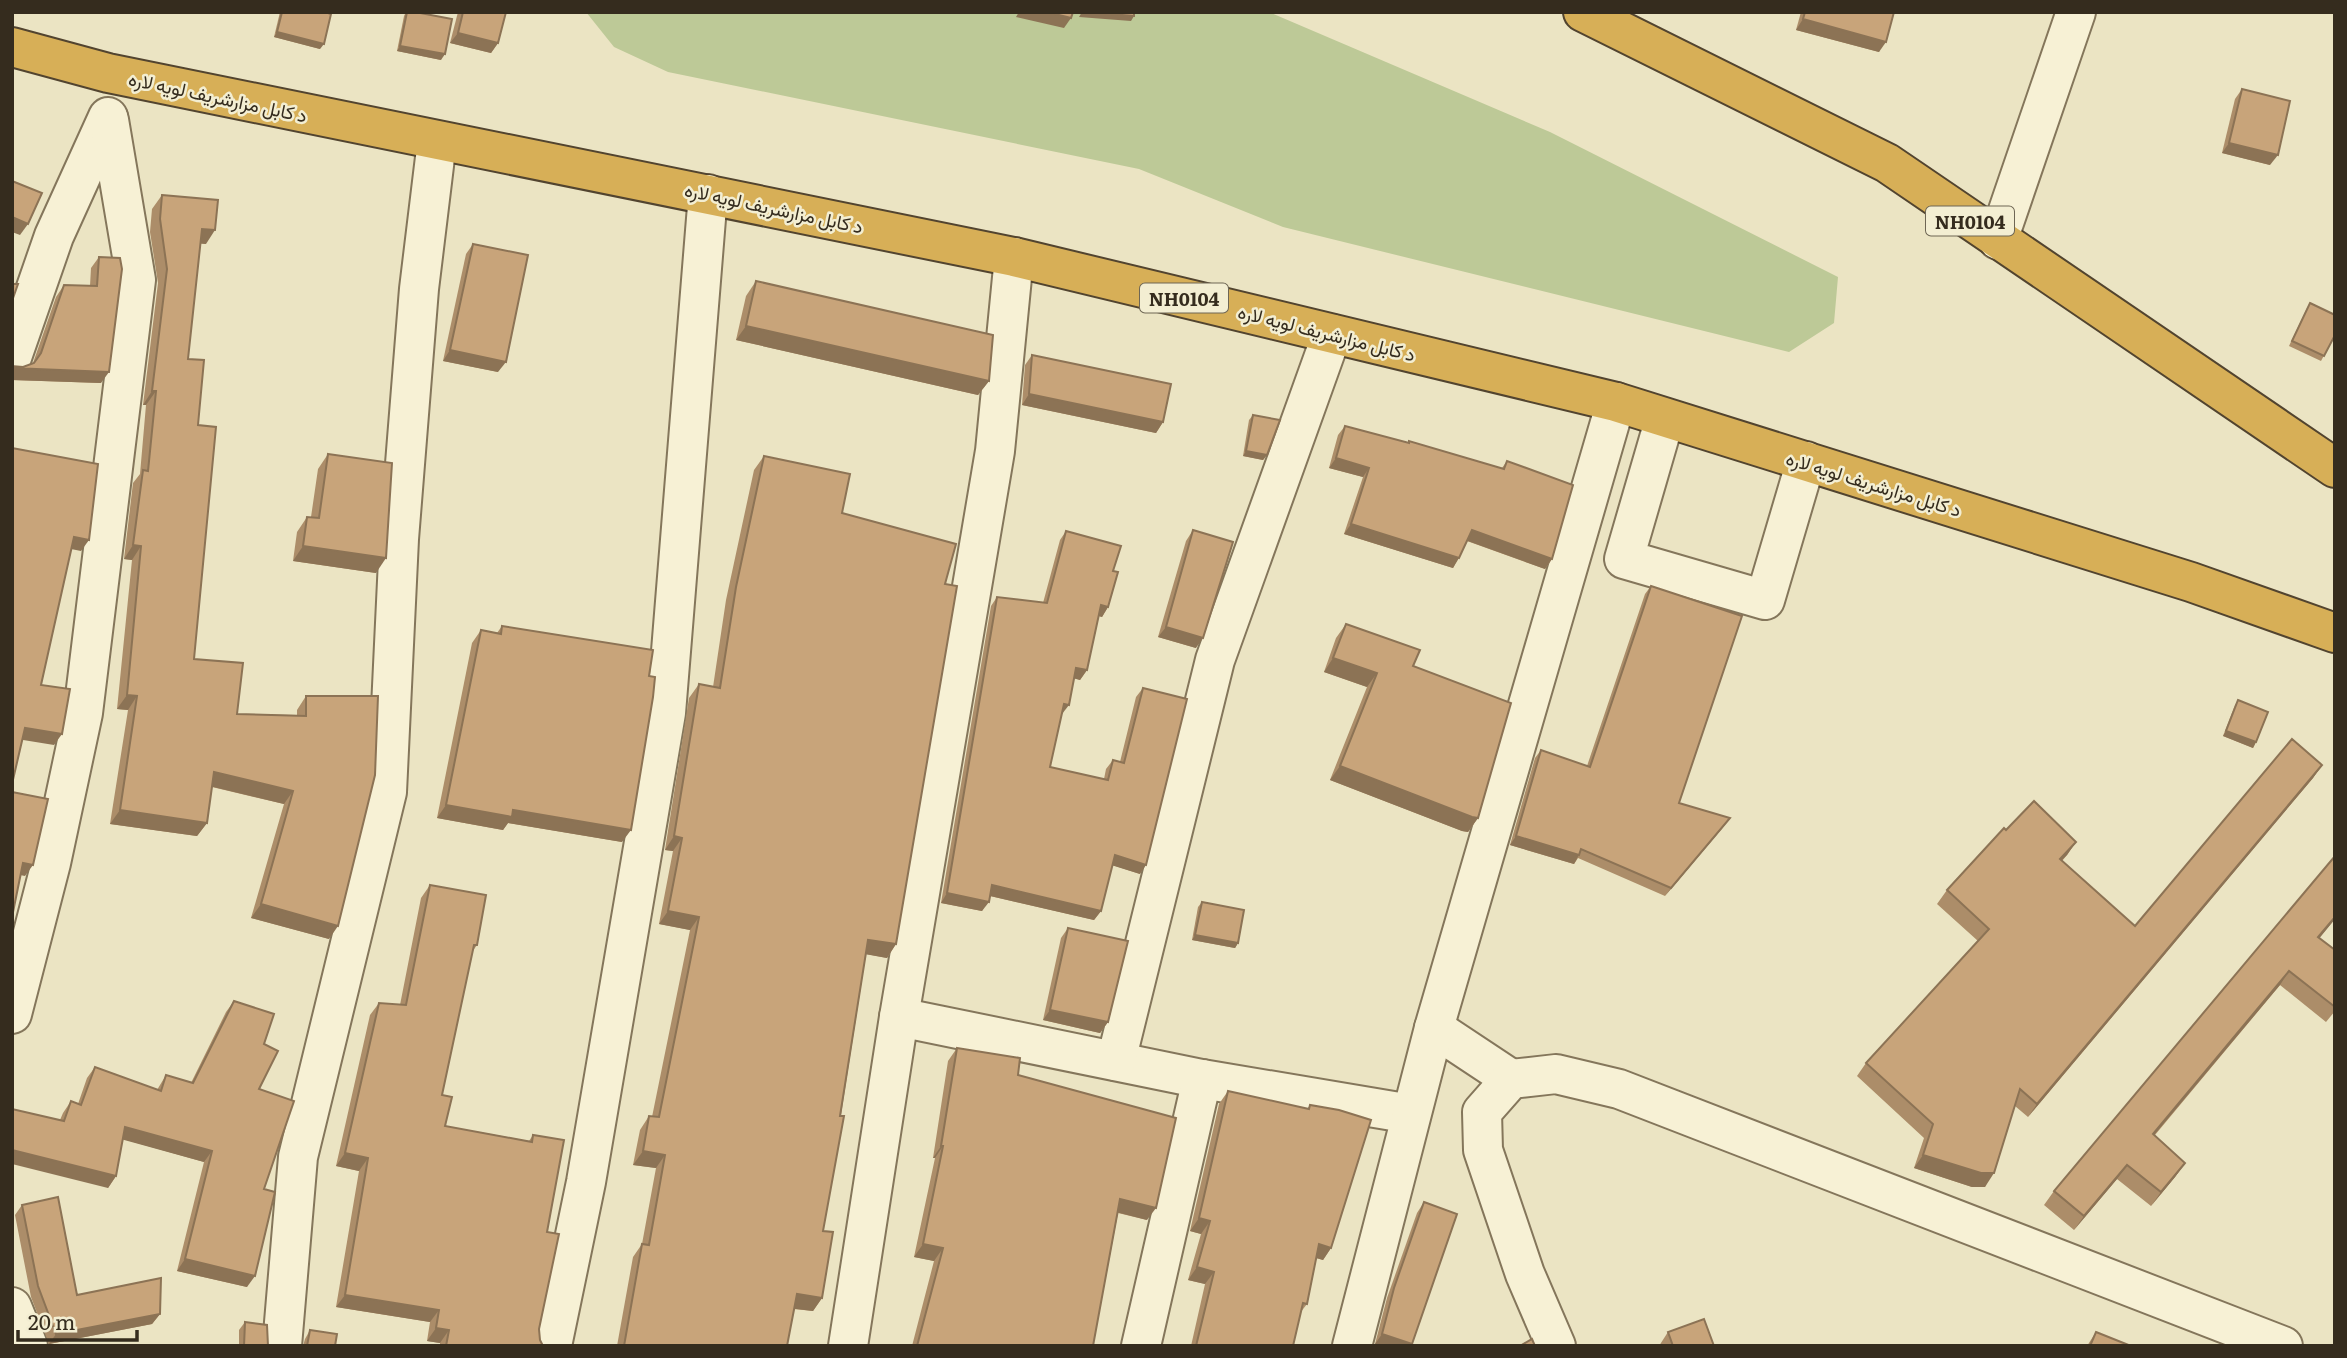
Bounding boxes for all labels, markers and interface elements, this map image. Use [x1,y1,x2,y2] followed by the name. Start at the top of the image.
[126,63,310,129] street label: د کابل مزارشریف لویه لاره
[682,174,866,240] street label: د کابل مزارشریف لویه لاره
[1926,206,2014,236] road number: NH0104
[1140,284,1228,312] road number: NH0104
[1235,296,1419,368] street label: د کابل مزارشریف لویه لاره
[1783,443,1965,523] street label: د کابل مزارشریف لویه لاره
[18,1298,136,1342] scale bar
[28,1305,75,1336] text: 20 m

